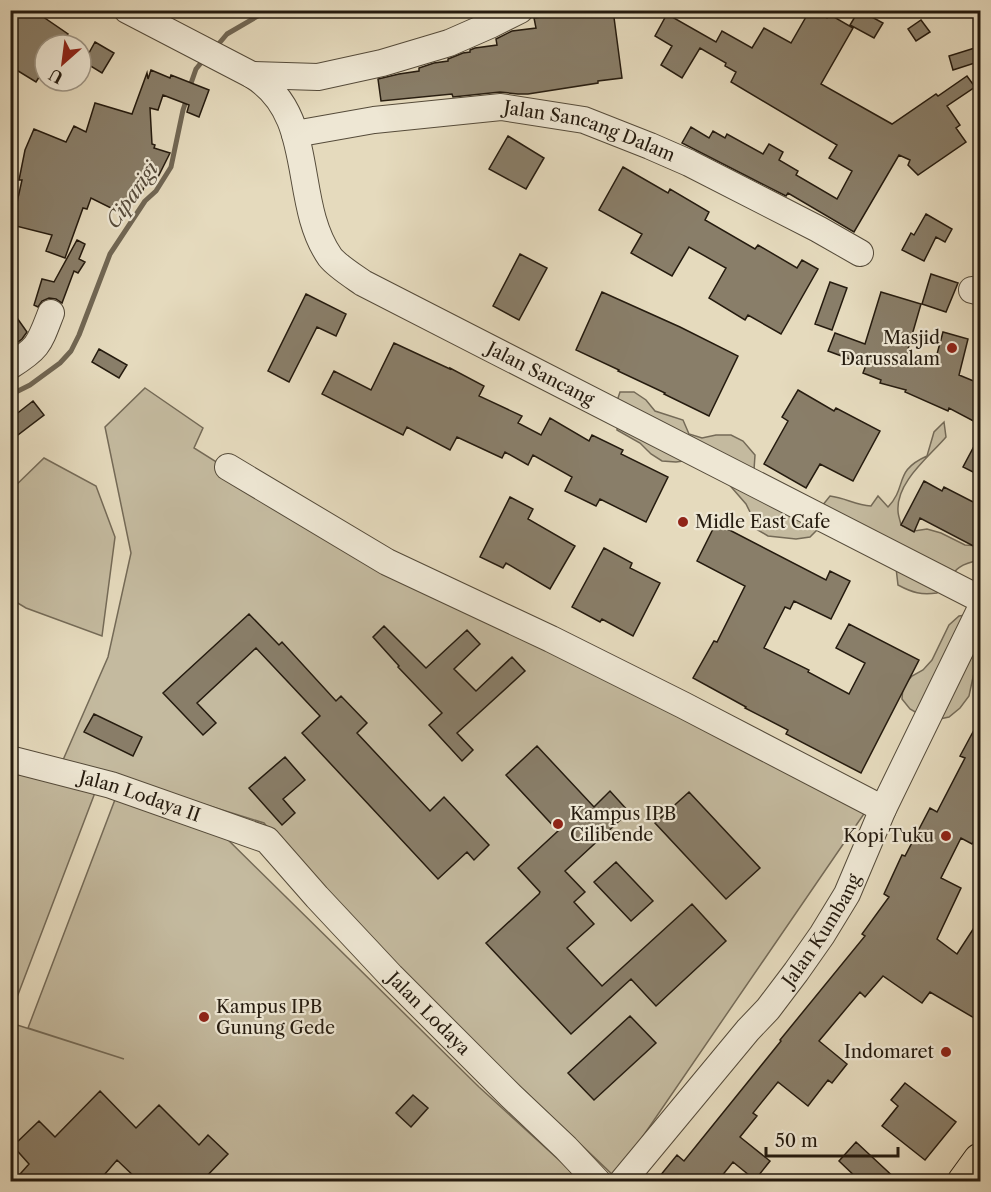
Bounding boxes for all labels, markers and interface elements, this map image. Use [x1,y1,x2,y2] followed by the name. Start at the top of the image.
[33,33,93,93] north arrow
[46,64,66,88] text: U
[499,96,679,167] street label: Jalan Sancang Dalam
[101,156,164,232] water label: Ciparigi
[840,327,940,370] place label: Masjid Darussalam
[480,336,598,411] street label: Jalan Sancang
[945,341,959,355] marker: Masjid Darussalam
[695,511,830,533] place label: Midle East Cafe
[676,515,690,529] marker: Midle East Cafe
[74,765,203,827] street label: Jalan Lodaya II
[570,803,676,846] place label: Kampus IPB Cilibende
[551,817,565,831] marker: Kampus IPB Cilibende
[843,825,934,847] place label: Kopi Tuku
[939,829,953,843] marker: Kopi Tuku
[776,870,865,994] street label: Jalan Kumbang
[380,965,475,1060] street label: Jalan Lodaya
[216,996,335,1039] place label: Kampus IPB Gunung Gede
[197,1010,211,1024] marker: Kampus IPB Gunung Gede
[844,1041,935,1063] place label: Indomaret
[939,1045,953,1059] marker: Indomaret
[766,1120,898,1158] scale bar
[775,1130,818,1152] text: 50 m

